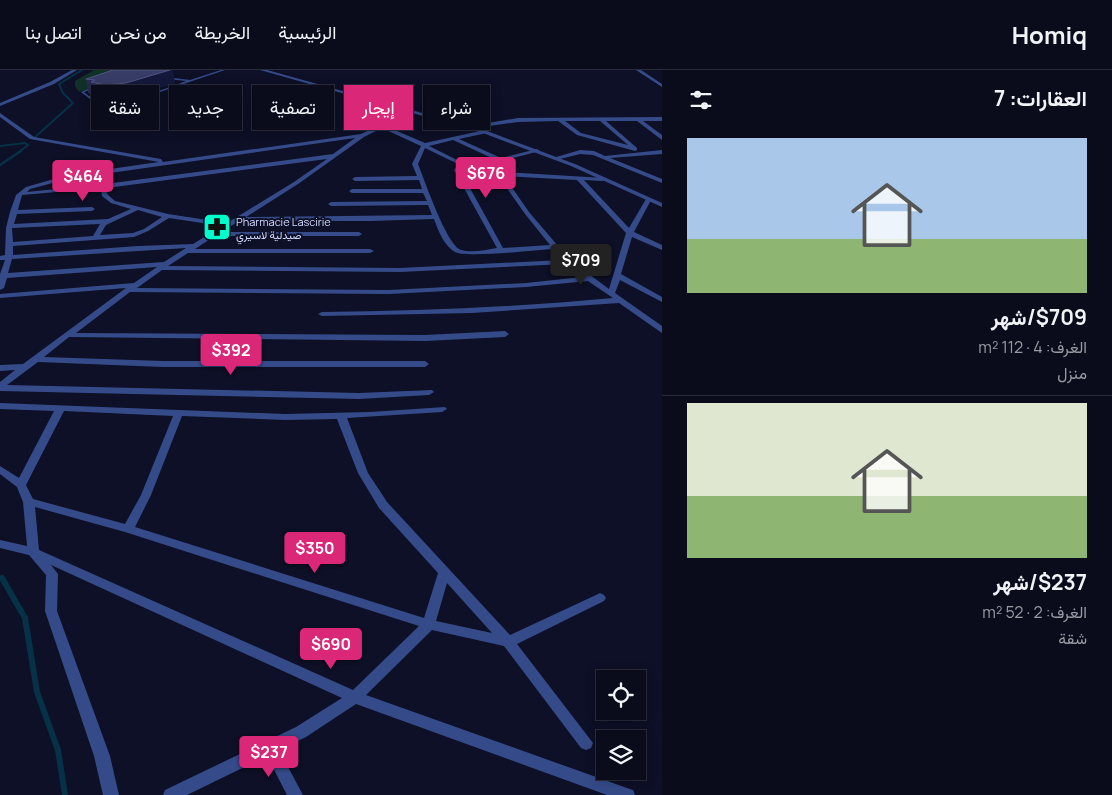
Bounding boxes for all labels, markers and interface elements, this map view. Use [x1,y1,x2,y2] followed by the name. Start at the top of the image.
[1012,18,1087,51] text: Homiq
[25,20,82,44] text: اتصل بنا
[110,20,167,44] text: من نحن
[195,20,250,44] text: الخريطة
[278,20,336,44] text: الرئيسية
[994,84,1087,112] text: العقارات: 7
[91,85,159,130] chip: شقة
[169,85,242,130] chip: جديد
[252,85,334,130] chip: تصفية
[344,85,413,130] chip: إيجار
[423,85,490,130] chip: شراء
[687,86,715,114] icon: filters
[456,156,516,199] pin: $676
[53,160,113,202] pin: $464
[467,162,505,184] text: $676
[63,165,103,187] text: $464
[842,170,932,260] icon: home
[202,212,232,242] pharmacy icon: Pharmacie Lascirie صيدلية لاسيري
[236,214,331,245] place label: Pharmacie Lascirie صيدلية لاسيري
[551,244,611,286] pin: $709
[561,249,601,271] text: $709
[991,303,1087,331] text: $709/شهر
[201,334,261,376] pin: $392
[978,336,1087,358] text: الغرف: 4 · 112 m²
[212,339,250,361] text: $392
[1057,362,1087,384] text: منزل
[842,436,932,526] icon: home
[285,532,345,574] pin: $350
[295,537,335,559] text: $350
[993,568,1087,596] text: $237/شهر
[982,601,1087,623] text: الغرف: 2 · 52 m²
[1058,627,1087,649] text: شقة
[301,628,361,670] pin: $690
[311,633,351,655] text: $690
[596,670,646,780] map controls
[596,670,646,720] button: locate
[596,730,646,780] button: layers
[239,736,299,778] pin: $237
[250,741,288,763] text: $237

